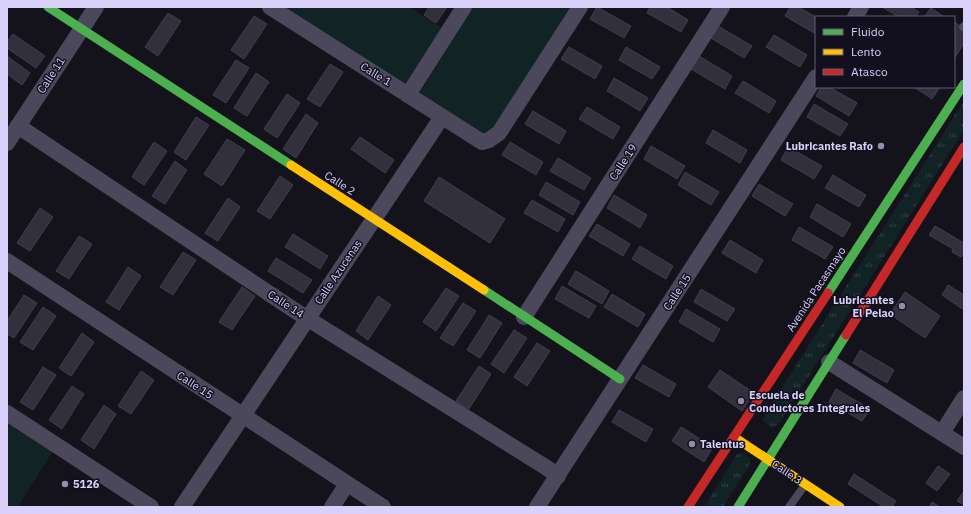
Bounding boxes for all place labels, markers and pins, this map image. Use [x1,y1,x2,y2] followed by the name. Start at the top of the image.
[786,139,873,153] place label: Lubricantes Rafo
[876,141,886,151] marker: Lubricantes Rafo
[833,293,894,320] place label: Lubricantes El Pelao
[897,301,907,311] marker: Lubricantes El Pelao
[749,388,871,415] place label: Escuela de Conductores Integrales
[736,396,746,406] marker: Escuela de Conductores Integrales
[700,437,745,451] place label: Talentus
[687,439,697,449] marker: Talentus
[73,477,100,491] place label: 5126
[60,479,70,489] marker: 5126

